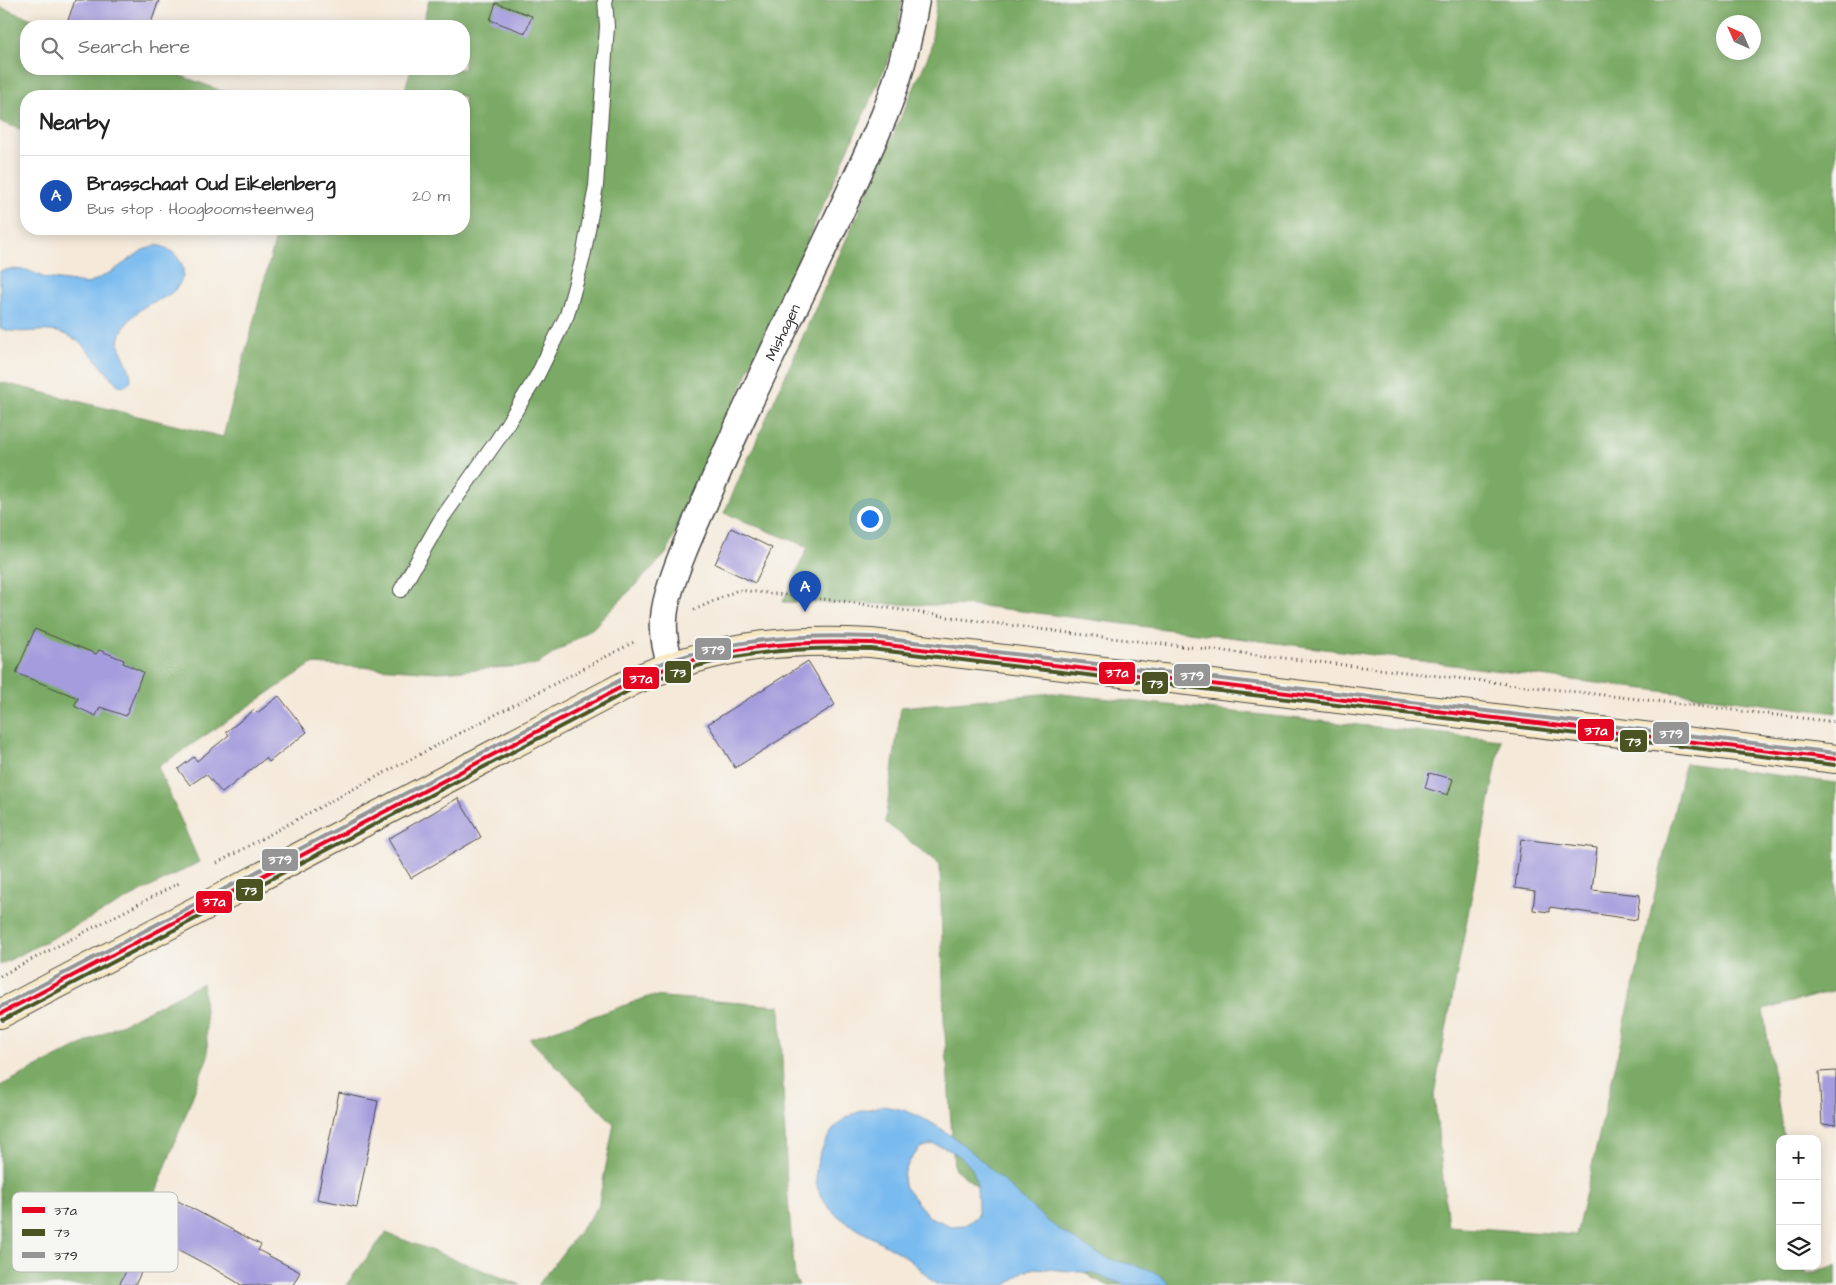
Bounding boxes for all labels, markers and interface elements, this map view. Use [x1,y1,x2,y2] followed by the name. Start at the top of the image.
[1716,15,1761,60] north arrow
[20,20,470,75] search box
[38,34,66,62] icon: search
[78,34,190,61] text: Search here
[40,108,110,137] text: Nearby
[87,171,336,198] text: Brasschaat Oud Eikelenberg
[51,185,61,207] text: A
[412,185,450,207] text: 20 m
[87,198,313,220] text: Bus stop · Hoogboomsteenweg
[760,300,805,364] street label: Mishagen
[857,506,883,532] your location
[789,571,821,612] pin: A
[694,637,732,661] line badge: 379
[700,640,725,660] text: 379
[664,660,692,684] line badge: 73
[1098,661,1136,685] line badge: 37a
[669,663,687,683] text: 73
[1105,663,1129,683] text: 37a
[1173,663,1211,687] line badge: 379
[622,666,660,690] line badge: 37a
[1179,666,1204,686] text: 379
[629,669,653,689] text: 37a
[1141,671,1169,695] line badge: 73
[1146,674,1164,694] text: 73
[1577,718,1615,742] line badge: 37a
[1584,721,1608,741] text: 37a
[1652,721,1690,745] line badge: 379
[1658,724,1683,744] text: 379
[1619,729,1648,753] line badge: 73
[1624,732,1642,752] text: 73
[261,848,299,872] line badge: 379
[267,850,292,870] text: 379
[235,878,264,902] line badge: 73
[240,881,258,901] text: 73
[195,890,233,914] line badge: 37a
[202,892,226,912] text: 37a
[1776,1135,1821,1270] map controls
[1776,1135,1821,1180] button: +
[1776,1180,1821,1225] button: −
[12,1192,178,1272] legend
[54,1201,77,1221] text: 37a
[54,1223,70,1243] text: 73
[1776,1225,1821,1270] button: layers
[54,1246,78,1266] text: 379

